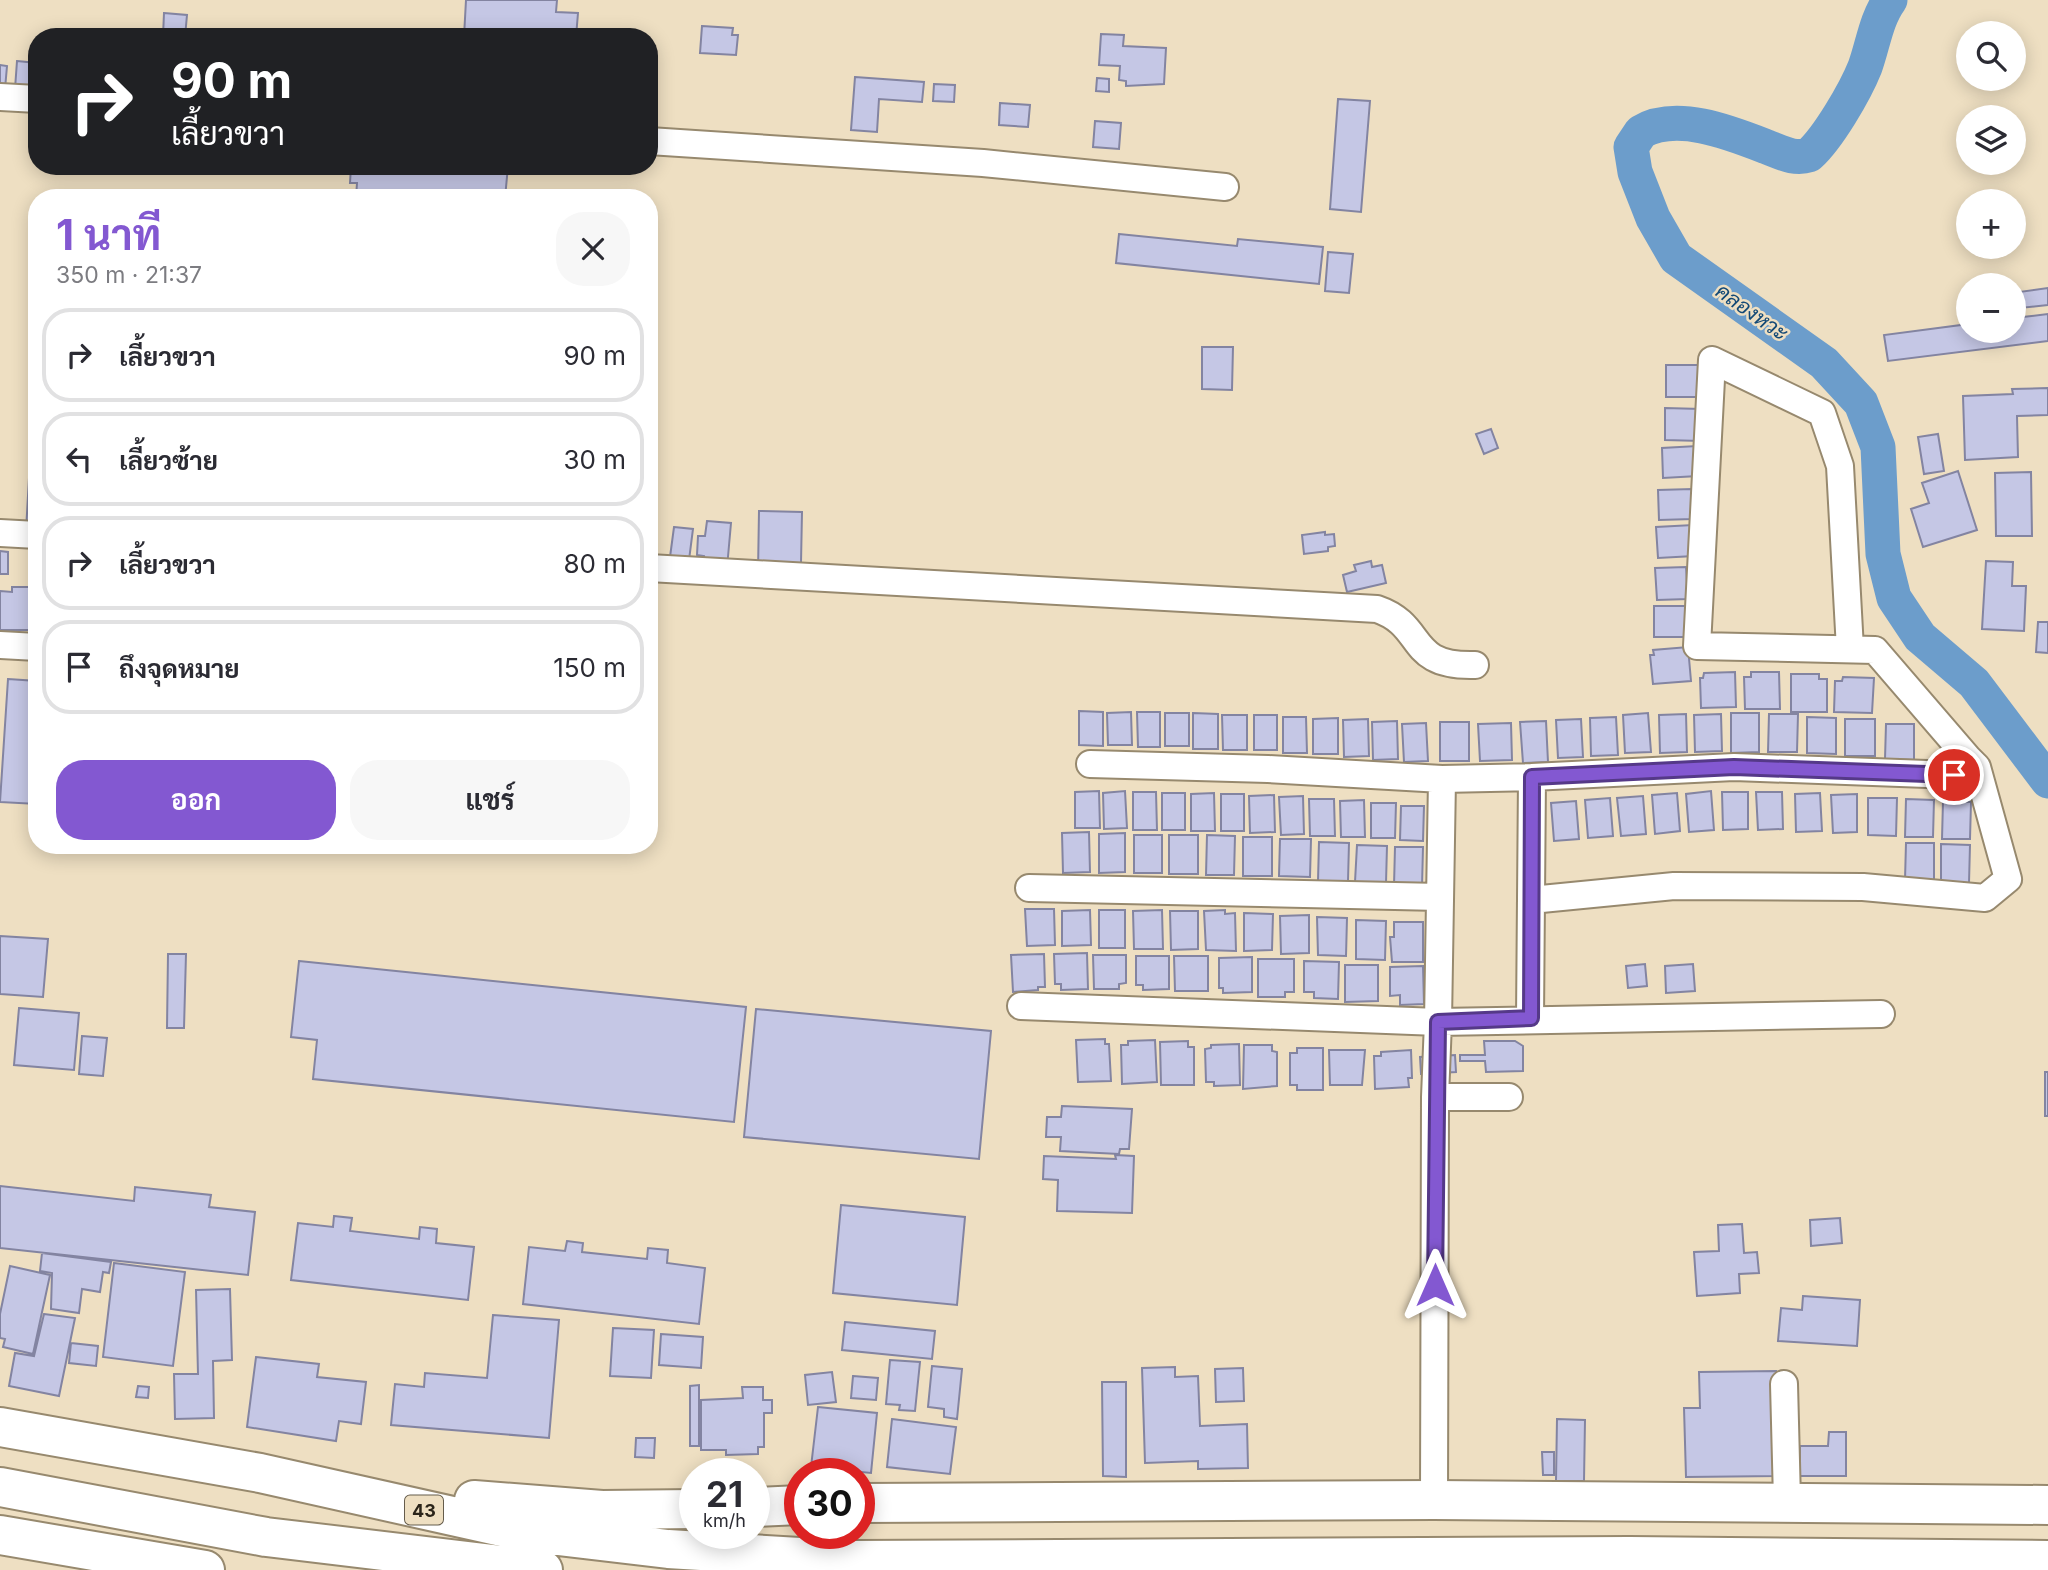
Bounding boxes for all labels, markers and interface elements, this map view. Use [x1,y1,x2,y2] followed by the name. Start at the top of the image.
[1956,21,2026,343] map controls
[1956,21,2026,91] button: search
[171,51,292,110] text: 90 m
[56,56,147,147] icon: right
[1956,105,2026,175] button: layers
[171,114,285,153] text: เลี้ยวขวา
[1956,189,2026,259] button: +
[56,209,161,260] text: 1 นาที
[556,212,630,286] button: close
[56,261,202,289] text: 350 m · 21:37
[1956,273,2026,343] button: −
[1711,278,1793,346] water label: คลองหวะ
[60,336,98,374] icon: right
[563,340,626,371] text: 90 m
[119,341,216,372] text: เลี้ยวขวา
[60,440,98,478] icon: left
[563,444,626,475] text: 30 m
[119,445,218,476] text: เลี้ยวซ้าย
[60,544,98,582] icon: right
[563,548,626,579] text: 80 m
[119,549,216,580] text: เลี้ยวขวา
[60,648,98,686] icon: arrive
[553,652,626,683] text: 150 m
[119,653,240,684] text: ถึงจุดหมาย
[1924,745,1984,805] pin
[1935,756,1973,794] icon: arrive
[56,760,336,840] button: ออก
[350,760,630,840] button: แชร์
[1398,1248,1472,1322] position arrow
[784,1458,875,1549] speed limit sign: 30
[706,1473,743,1515] text: 21
[405,1496,443,1525] road number: 43
[703,1510,746,1531] text: km/h

